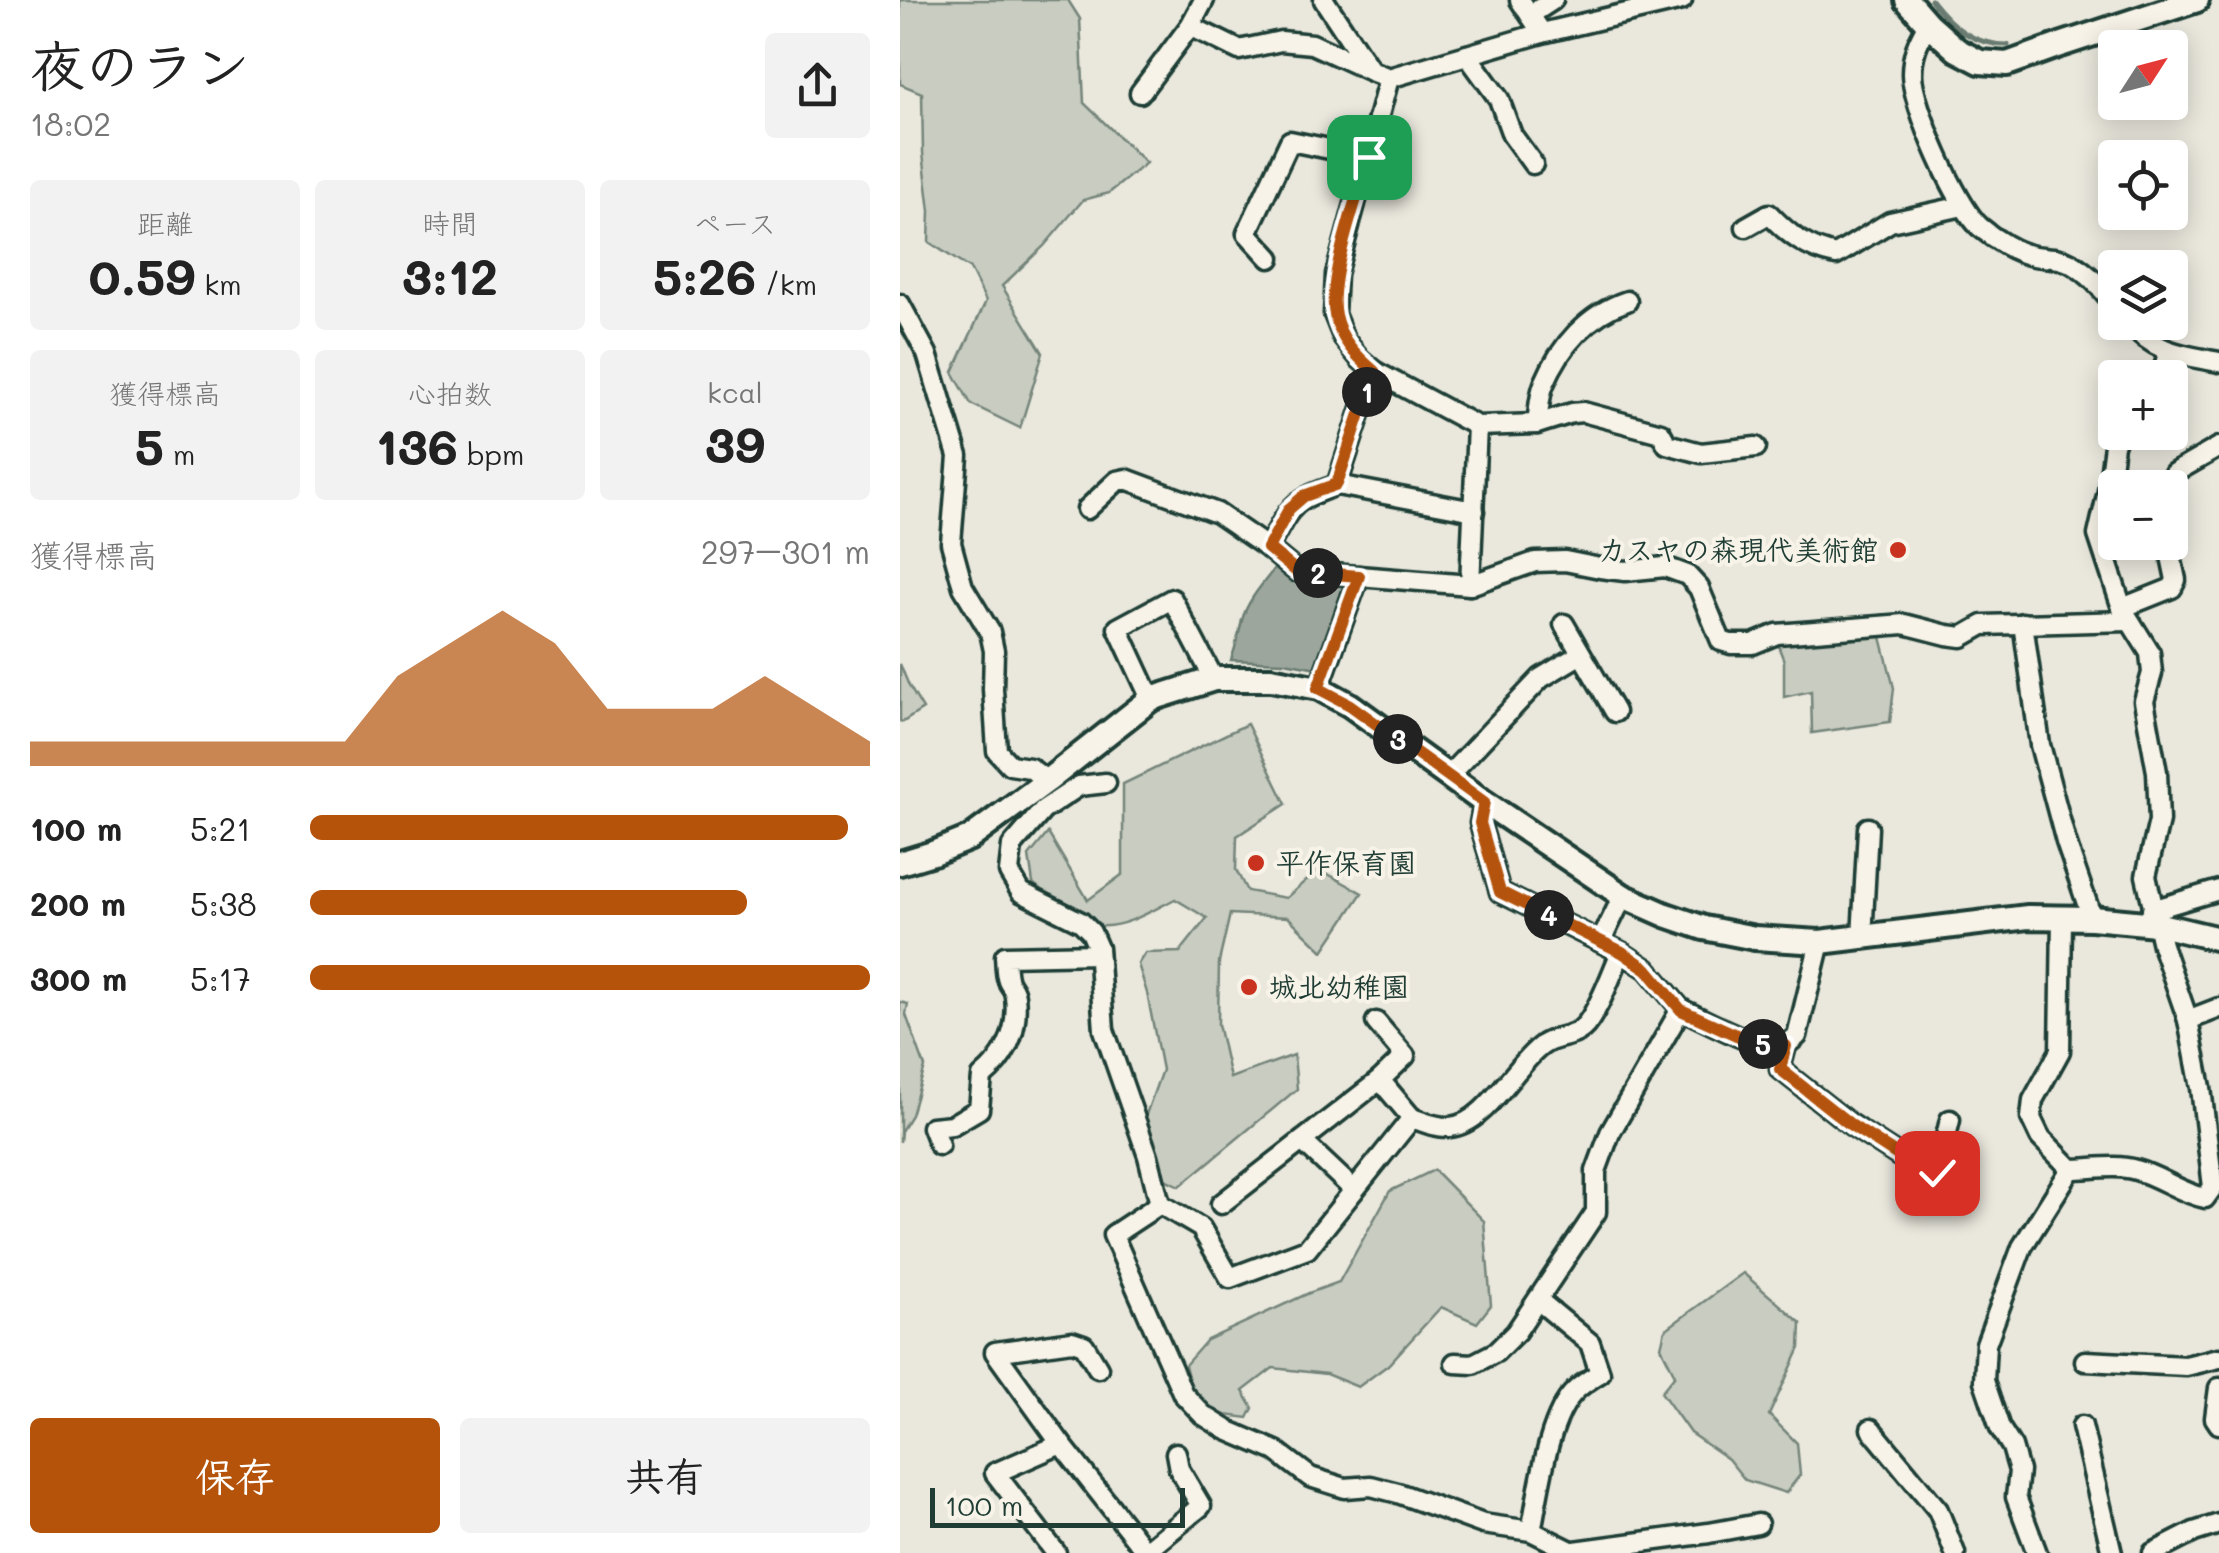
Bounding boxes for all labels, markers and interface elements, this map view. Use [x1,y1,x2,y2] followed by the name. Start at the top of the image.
[30,28,250,100] text: 夜のラン
[2098,30,2188,120] north arrow
[2098,30,2188,560] map controls
[765,33,870,138] button: share
[30,102,111,144] text: 18:02
[1327,115,1412,200] pin
[1342,130,1397,185] icon: arrive
[2098,140,2188,230] button: locate
[137,205,193,241] text: 距離
[422,205,478,241] text: 時間
[694,205,776,241] text: ペース
[89,242,195,308] text: 0.59
[402,242,498,308] text: 3:12
[653,242,756,308] text: 5:26
[2098,250,2188,340] button: layers
[195,266,241,302] text: km
[756,266,817,302] text: /km
[2098,360,2188,450] button: +
[1342,367,1392,417] pin: 1
[707,374,763,410] text: kcal
[1361,374,1373,410] text: 1
[109,375,221,411] text: 獲得標高
[408,375,492,411] text: 心拍数
[705,410,765,476] text: 39
[135,412,164,478] text: 5
[376,412,458,478] text: 136
[164,436,195,472] text: m
[458,436,524,472] text: bpm
[2098,470,2188,560] button: −
[701,530,870,572] text: 297–301 m
[1598,531,1878,567] place label: カスヤの森現代美術館
[30,533,158,575] text: 獲得標高
[1887,539,1909,561] marker: カスヤの森現代美術館
[1293,548,1343,598] pin: 2
[1310,555,1326,591] text: 2
[1373,714,1423,764] pin: 3
[1390,721,1406,757] text: 3
[30,807,122,849] text: 100 m
[190,807,251,849] text: 5:21
[1276,844,1416,880] place label: 平作保育園
[1245,852,1267,874] marker: 平作保育園
[30,882,126,924] text: 200 m
[190,882,257,924] text: 5:38
[1524,890,1574,940] pin: 4
[1540,897,1558,933] text: 4
[30,957,127,999] text: 300 m
[190,957,251,999] text: 5:17
[1269,968,1409,1004] place label: 城北幼稚園
[1238,976,1260,998] marker: 城北幼稚園
[1738,1019,1788,1069] pin: 5
[1755,1026,1771,1062] text: 5
[1895,1131,1980,1216] pin
[1910,1146,1965,1201] icon: check
[30,1418,440,1533] button: 保存
[460,1418,870,1533] button: 共有
[930,1483,1185,1528] scale bar
[945,1487,1023,1523] text: 100 m

